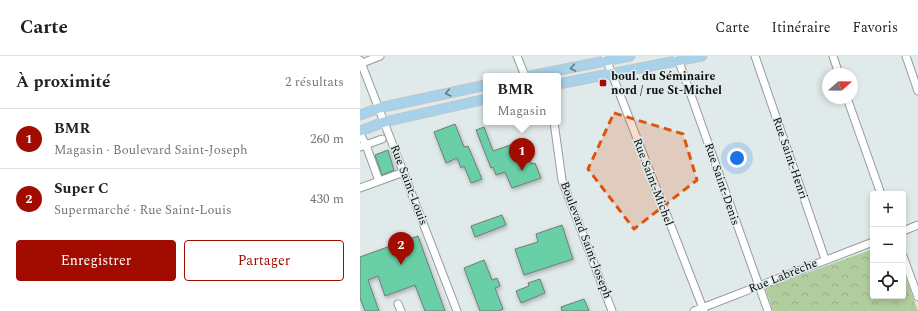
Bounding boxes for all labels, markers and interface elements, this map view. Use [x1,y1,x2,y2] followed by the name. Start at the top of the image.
[20,13,68,42] text: Carte
[715,17,750,38] text: Carte
[772,17,831,38] text: Itinéraire
[853,17,898,38] text: Favoris
[570,63,577,71] one-way arrow
[611,67,722,100] place label: boul. du Séminaire nord / rue St-Michel
[822,68,858,104] north arrow
[16,69,111,95] text: À proximité
[285,72,344,92] text: 2 résultats
[483,73,561,125] popup
[497,78,534,101] text: BMR
[598,78,608,88] marker: boul. du Séminaire nord / rue St-Michel
[445,89,451,97] one-way arrow
[497,101,547,121] text: Magasin
[767,114,813,202] street label: Rue Saint-Henri
[54,117,90,140] text: BMR
[25,129,33,149] text: 1
[310,129,344,149] text: 260 m
[628,135,678,229] street label: Rue Saint-Michel
[509,138,535,171] pin: 1
[54,140,248,160] text: Magasin · Boulevard Saint-Joseph
[699,140,745,228] street label: Rue Saint-Denis
[385,142,433,228] street label: Rue Saint-Louis
[727,148,747,168] your location
[54,177,109,200] text: Super C
[555,179,617,301] street label: Boulevard Saint-Joseph
[25,189,33,209] text: 2
[310,189,344,209] text: 430 m
[870,191,906,299] map controls
[870,191,906,227] button: +
[54,200,232,220] text: Supermarché · Rue Saint-Louis
[870,227,906,263] button: −
[388,232,414,265] pin: 2
[16,240,176,281] button: Enregistrer
[184,240,344,281] button: Partager
[746,254,820,298] street label: Rue Labrèche
[870,263,906,299] button: locate

